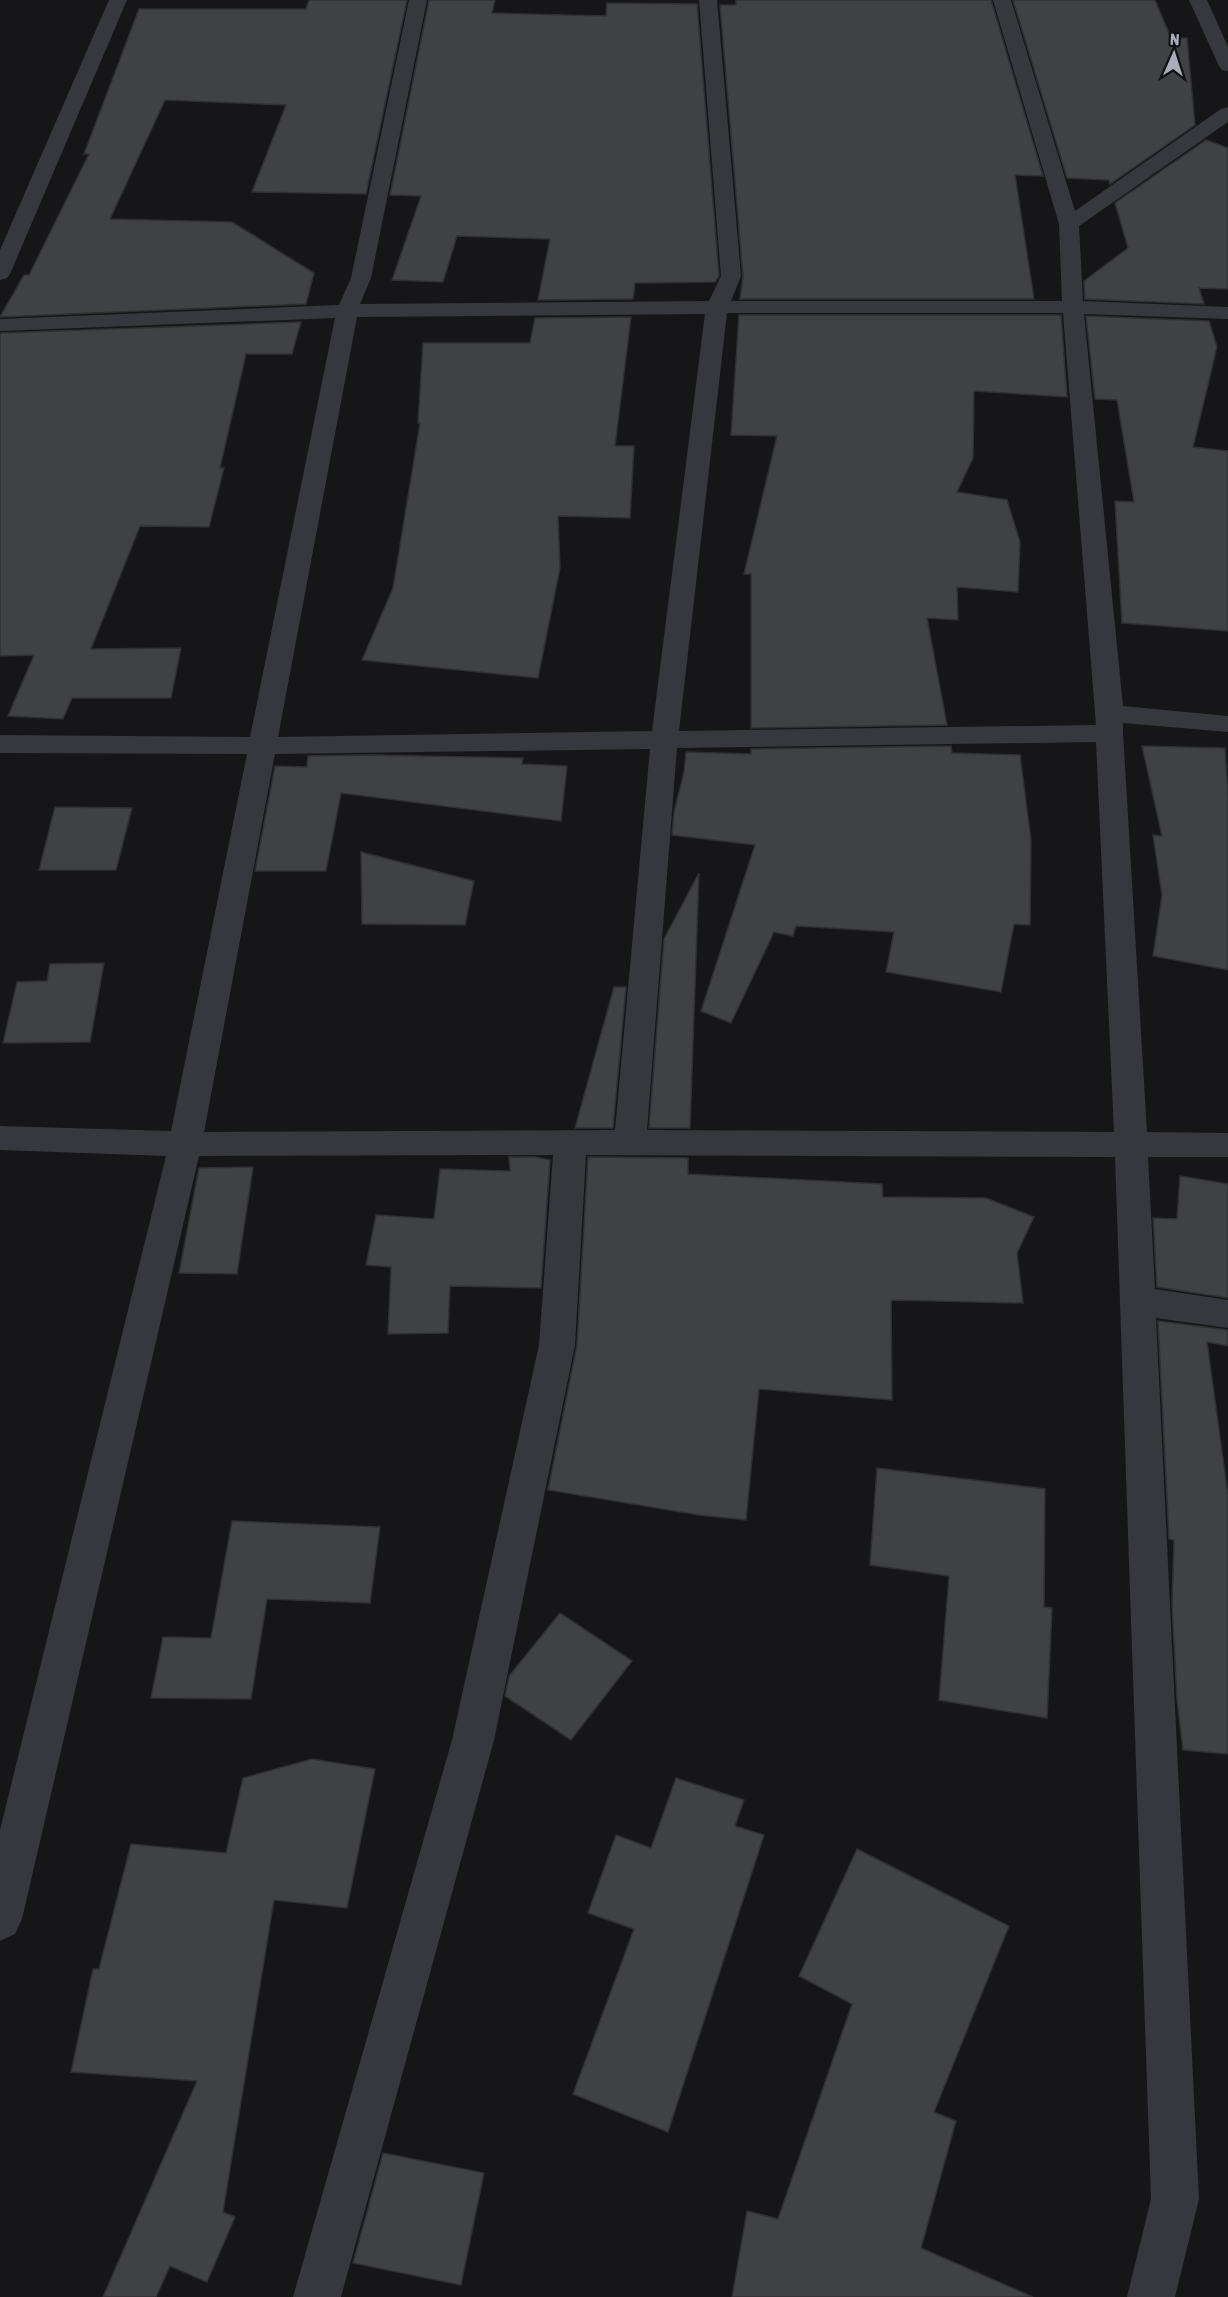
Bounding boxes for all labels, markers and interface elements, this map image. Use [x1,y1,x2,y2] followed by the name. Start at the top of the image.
[1144,24,1204,84] north arrow
[1170,30,1180,48] text: N

